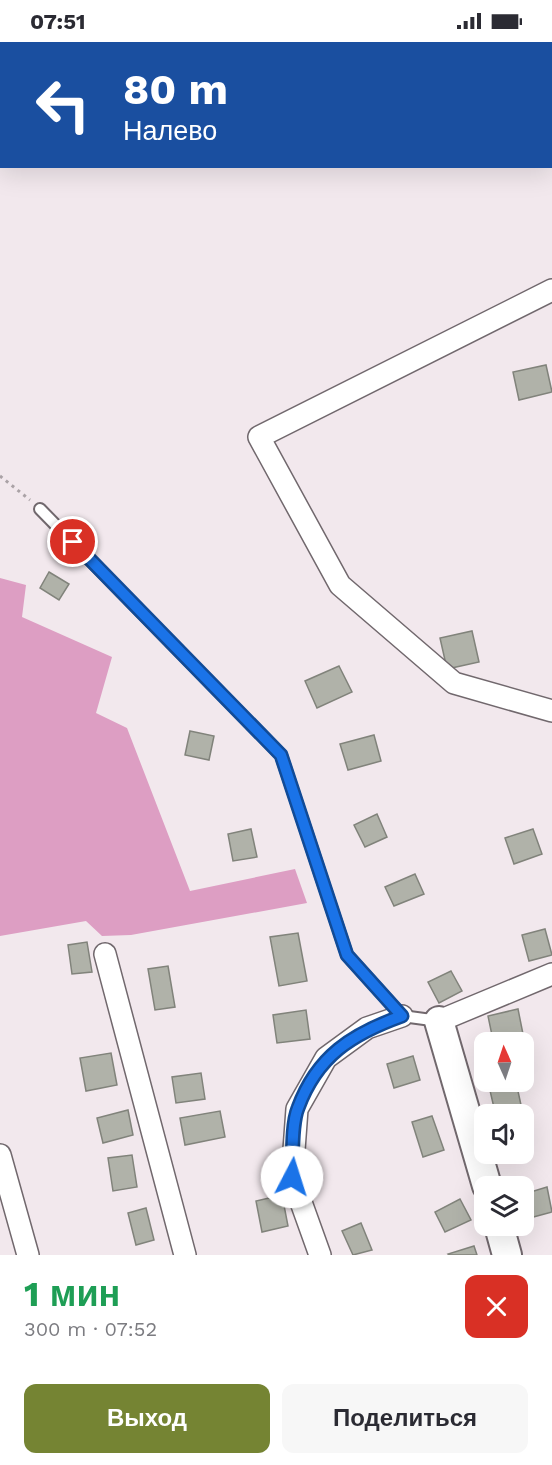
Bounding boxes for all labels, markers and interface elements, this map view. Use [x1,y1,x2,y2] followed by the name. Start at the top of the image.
[30,9,86,34] text: 07:51
[123,65,228,114] text: 80 m
[24,66,102,144] icon: left
[123,115,217,147] text: Налево
[47,516,98,567] pin
[56,525,89,558] icon: arrive
[474,1032,534,1092] north arrow
[474,1032,534,1236] map controls
[474,1104,534,1164] button: sound
[260,1145,324,1209] position arrow
[474,1176,534,1236] button: layers
[24,1273,120,1315] text: 1 мин
[465,1275,528,1338] button: close
[24,1317,157,1341] text: 300 m · 07:52
[24,1384,270,1453] button: Выход
[282,1384,528,1453] button: Поделиться

